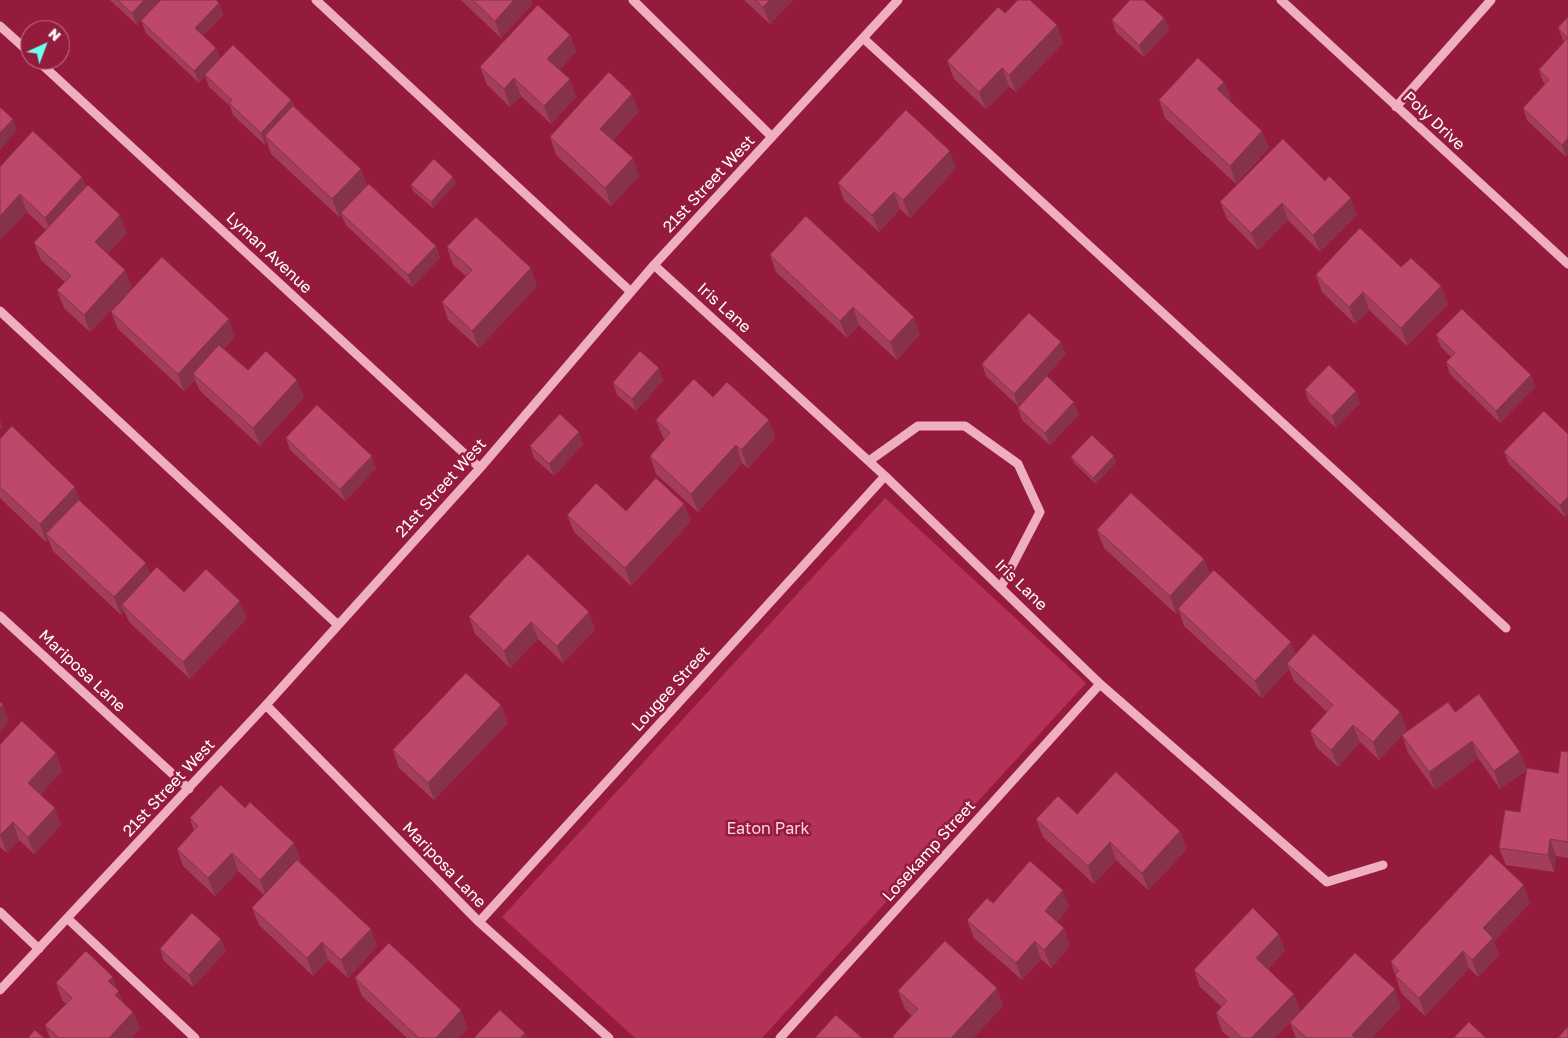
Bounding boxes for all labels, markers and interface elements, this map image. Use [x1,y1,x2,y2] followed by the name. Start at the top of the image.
[20,20,70,70] north arrow
[45,25,65,44] text: N
[1399,88,1469,154] street label: Poly Drive
[659,131,759,237] street label: 21st Street West
[222,208,316,298] street label: Lyman Avenue
[693,279,755,337] street label: Iris Lane
[392,435,490,541] street label: 21st Street West
[991,555,1051,615] street label: Iris Lane
[35,626,129,716] street label: Mariposa Lane
[628,642,714,736] street label: Lougee Street
[119,735,219,841] street label: 21st Street West
[879,796,979,906] street label: Losekamp Street
[398,818,490,912] street label: Mariposa Lane
[727,819,809,839] park label: Eaton Park

